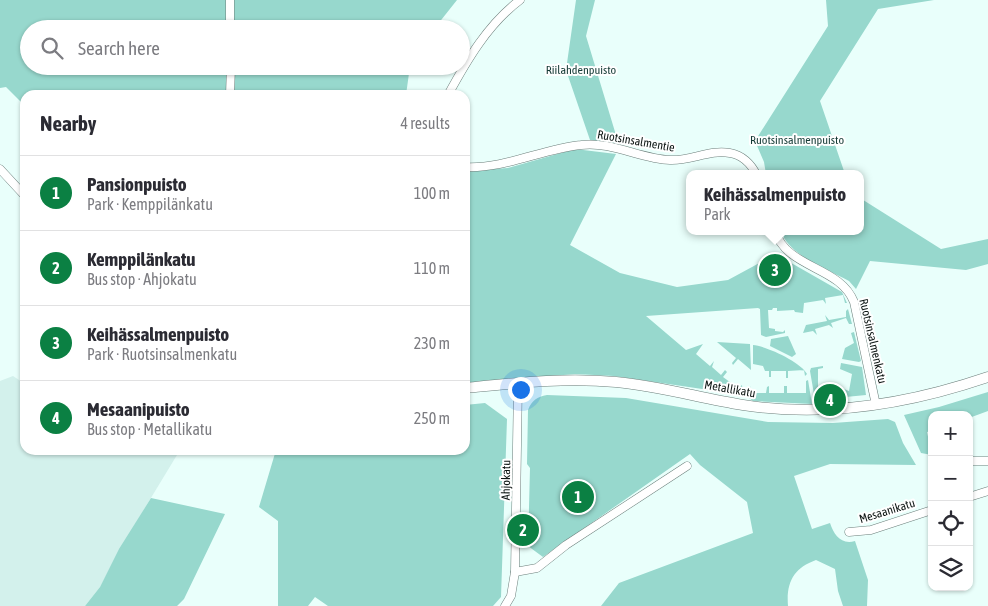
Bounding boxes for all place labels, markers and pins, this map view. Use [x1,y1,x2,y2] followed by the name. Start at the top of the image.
[759,251,791,289] pin: 3
[814,381,846,419] pin: 4
[562,478,594,516] pin: 1
[507,511,539,549] pin: 2

